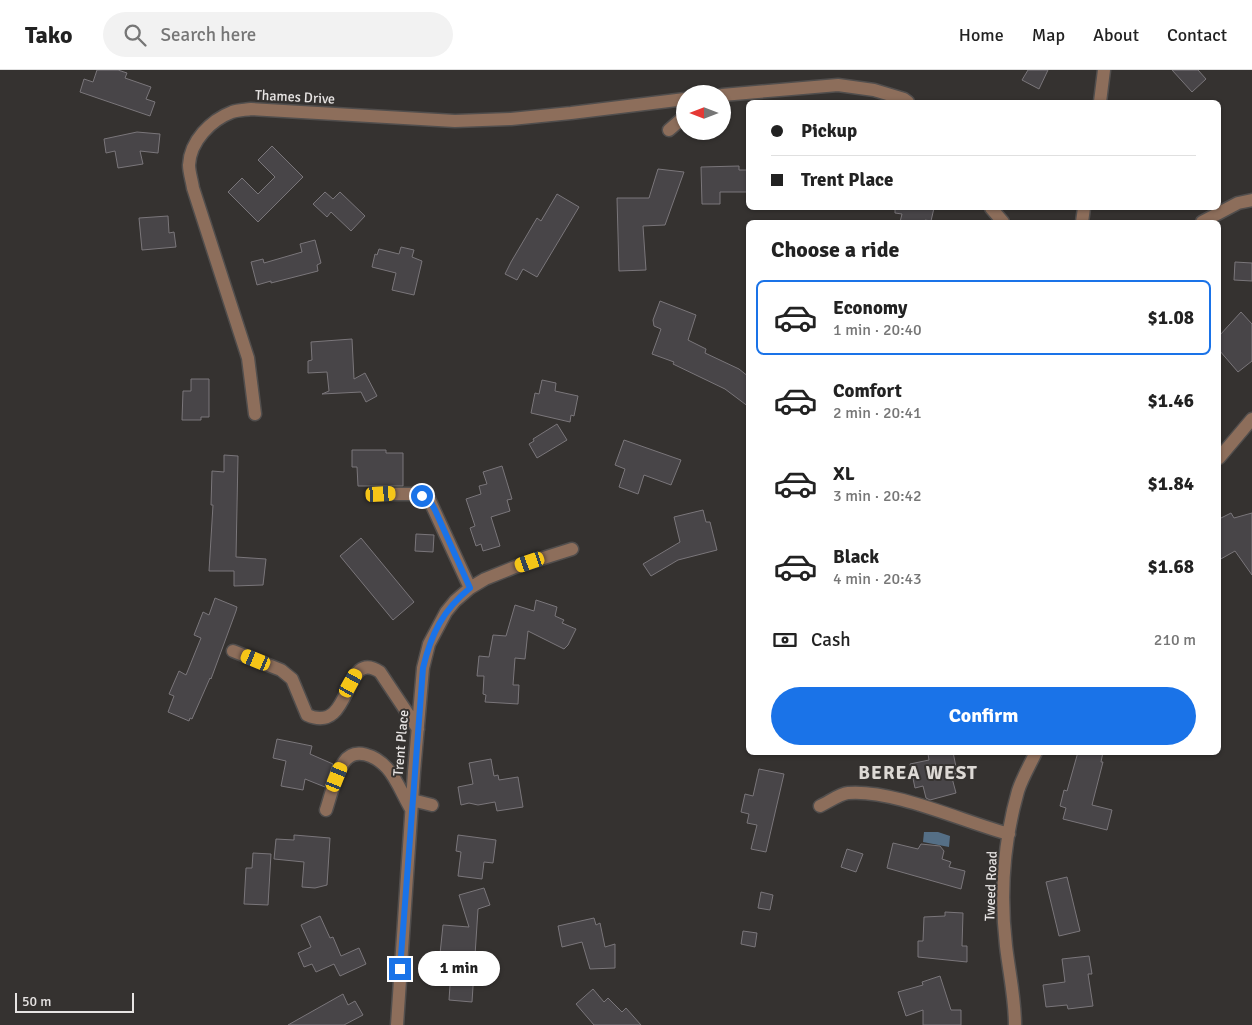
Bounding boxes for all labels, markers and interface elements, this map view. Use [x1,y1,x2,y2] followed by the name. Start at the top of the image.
[103,12,453,57] search box
[25,20,73,50] text: Tako
[121,21,149,49] icon: search
[161,23,256,47] text: Search here
[959,24,1004,46] text: Home
[1032,24,1065,46] text: Map
[1093,24,1139,46] text: About
[1167,24,1227,46] text: Contact
[676,85,731,140] north arrow
[676,85,731,140] map controls
[254,86,336,108] street label: Thames Drive
[801,119,857,143] text: Pickup
[801,168,893,192] text: Trent Place
[771,236,899,263] text: Choose a ride
[773,295,818,340] icon: car
[833,296,907,320] text: Economy
[1148,306,1194,330] text: $1.08
[833,320,922,340] text: 1 min · 20:40
[773,378,818,423] icon: car
[833,379,902,403] text: Comfort
[1148,389,1194,413] text: $1.46
[833,403,922,423] text: 2 min · 20:41
[773,461,818,506] icon: car
[833,462,855,486] text: XL
[1148,472,1194,496] text: $1.84
[411,485,433,507] route start
[365,486,396,502] car
[833,486,922,506] text: 3 min · 20:42
[773,544,818,589] icon: car
[833,545,879,569] text: Black
[513,550,546,574] car
[1148,555,1194,579] text: $1.68
[833,569,922,589] text: 4 min · 20:43
[771,626,799,654] icon: cash
[811,628,851,652] text: Cash
[1154,630,1196,650] text: 210 m
[239,647,272,673] car
[337,666,364,700] car
[771,687,1196,745] button: Confirm
[390,709,412,777] street label: Trent Place
[324,760,349,794] car
[858,761,978,785] district label: BEREA WEST
[981,851,1001,921] street label: Tweed Road
[418,952,500,986] callout: 1 min
[389,958,411,980] route end
[440,958,478,978] text: 1 min
[15,990,134,1013] scale bar
[22,993,51,1010] text: 50 m

